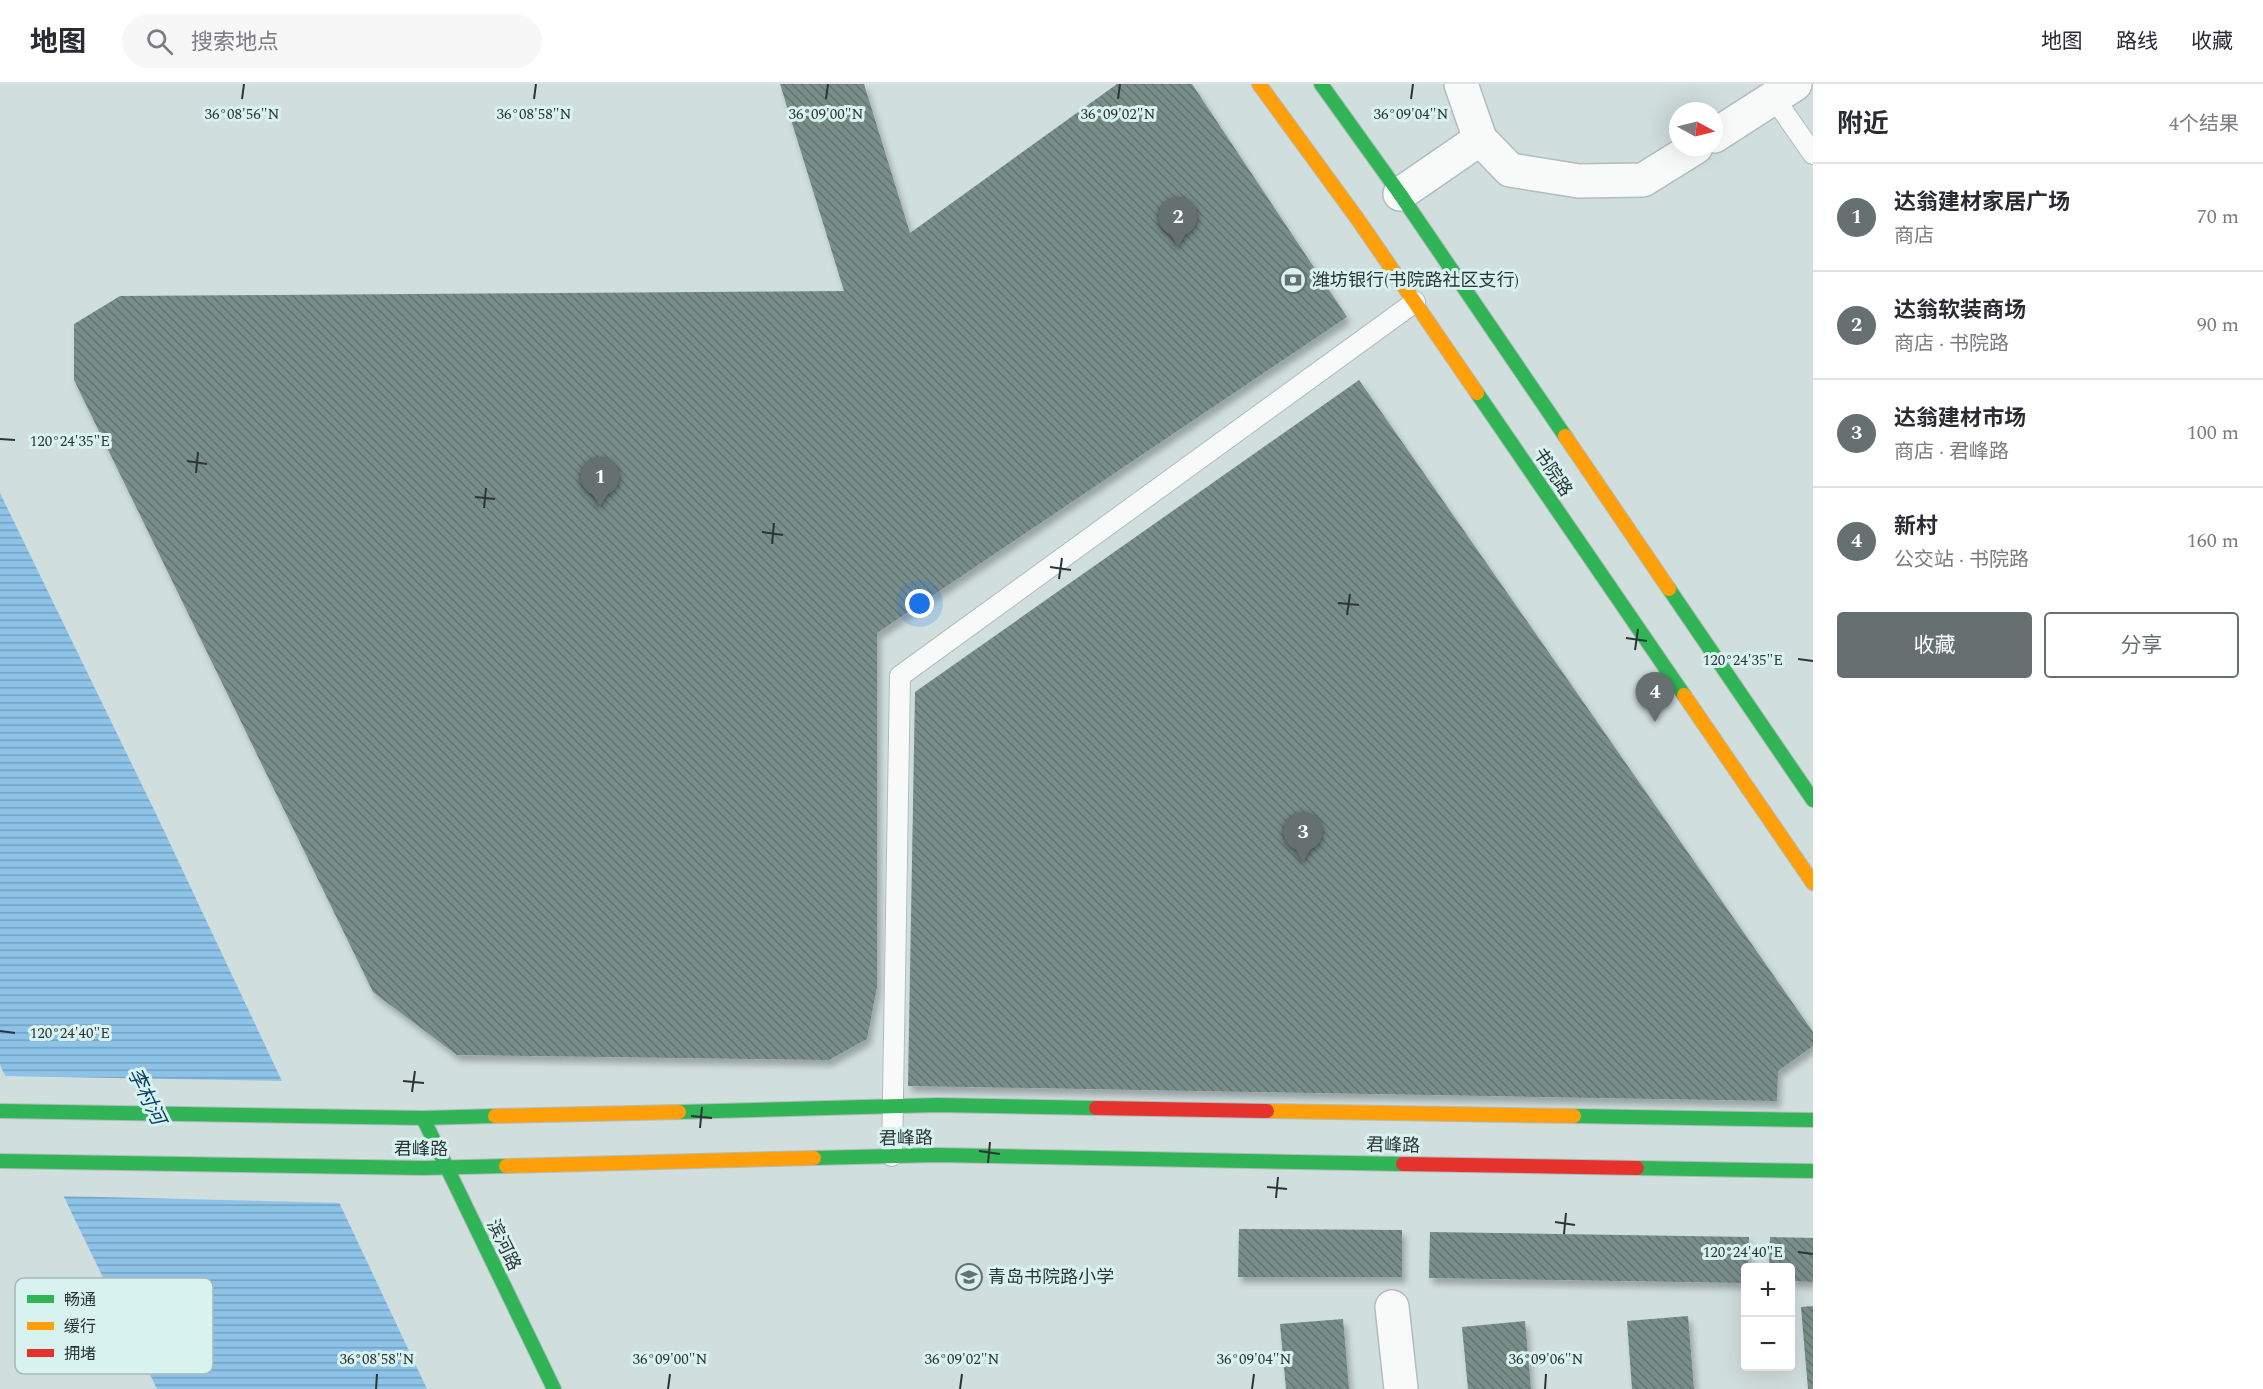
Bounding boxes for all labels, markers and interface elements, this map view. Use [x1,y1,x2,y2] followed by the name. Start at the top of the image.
[122,14,542,68] search box
[30,21,86,64] text: 地图
[143,25,176,58] icon: search
[191,26,279,59] text: 搜索地点
[2041,26,2083,58] text: 地图
[2116,26,2158,58] text: 路线
[2191,26,2233,58] text: 收藏
[1669,102,1723,156] north arrow
[205,103,280,126] text: 36°08'56"N
[497,103,572,126] text: 36°08'58"N
[789,103,864,126] text: 36°09'00"N
[1081,103,1156,126] text: 36°09'02"N
[1374,103,1449,126] text: 36°09'04"N
[1837,104,1889,144] text: 附近
[2169,109,2239,139] text: 4个结果
[1894,186,2070,219] text: 达翁建材家居广场
[1158,198,1198,247] pin: 2
[1851,202,1862,232] text: 1
[2197,202,2239,232] text: 70 m
[1894,221,1934,251] text: 商店
[1278,265,1308,295] bank icon: 潍坊银行(书院路社区支行)
[1312,267,1519,294] place label: 潍坊银行(书院路社区支行)
[1894,294,2026,327] text: 达翁软装商场
[1851,310,1862,340] text: 2
[2197,310,2239,340] text: 90 m
[1894,329,2009,359] text: 商店 · 书院路
[1894,402,2026,435] text: 达翁建材市场
[1851,418,1862,448] text: 3
[2187,418,2239,448] text: 100 m
[30,430,110,453] text: 120°24'35"E
[1894,437,2009,467] text: 商店 · 君峰路
[1526,442,1579,502] street label: 书院路
[580,458,620,507] pin: 1
[1894,510,1938,543] text: 新村
[1851,526,1862,556] text: 4
[2187,526,2239,556] text: 160 m
[1894,545,2029,575] text: 公交站 · 书院路
[905,589,934,618] your location
[1837,612,2032,678] button: 收藏
[2044,612,2239,678] button: 分享
[1703,649,1783,672] text: 120°24'35"E
[1636,672,1674,722] pin: 4
[1284,812,1322,862] pin: 3
[30,1022,110,1045] text: 120°24'40"E
[119,1063,174,1134] water label: 李村河
[879,1125,933,1152] street label: 君峰路
[1366,1132,1420,1159] street label: 君峰路
[394,1136,448,1163] street label: 君峰路
[480,1215,528,1275] street label: 滨河路
[1703,1241,1783,1264] text: 120°24'40"E
[954,1262,984,1292] school or university icon: 青岛书院路小学
[1741,1263,1795,1371] map controls
[1741,1263,1795,1317] button: +
[988,1264,1114,1291] place label: 青岛书院路小学
[15,1278,213,1374] legend
[64,1288,96,1312] text: 畅通
[64,1315,96,1339] text: 缓行
[1741,1317,1795,1371] button: −
[64,1342,96,1366] text: 拥堵
[340,1348,415,1371] text: 36°08'58"N
[633,1348,708,1371] text: 36°09'00"N
[925,1348,1000,1371] text: 36°09'02"N
[1217,1348,1292,1371] text: 36°09'04"N
[1509,1348,1584,1371] text: 36°09'06"N

